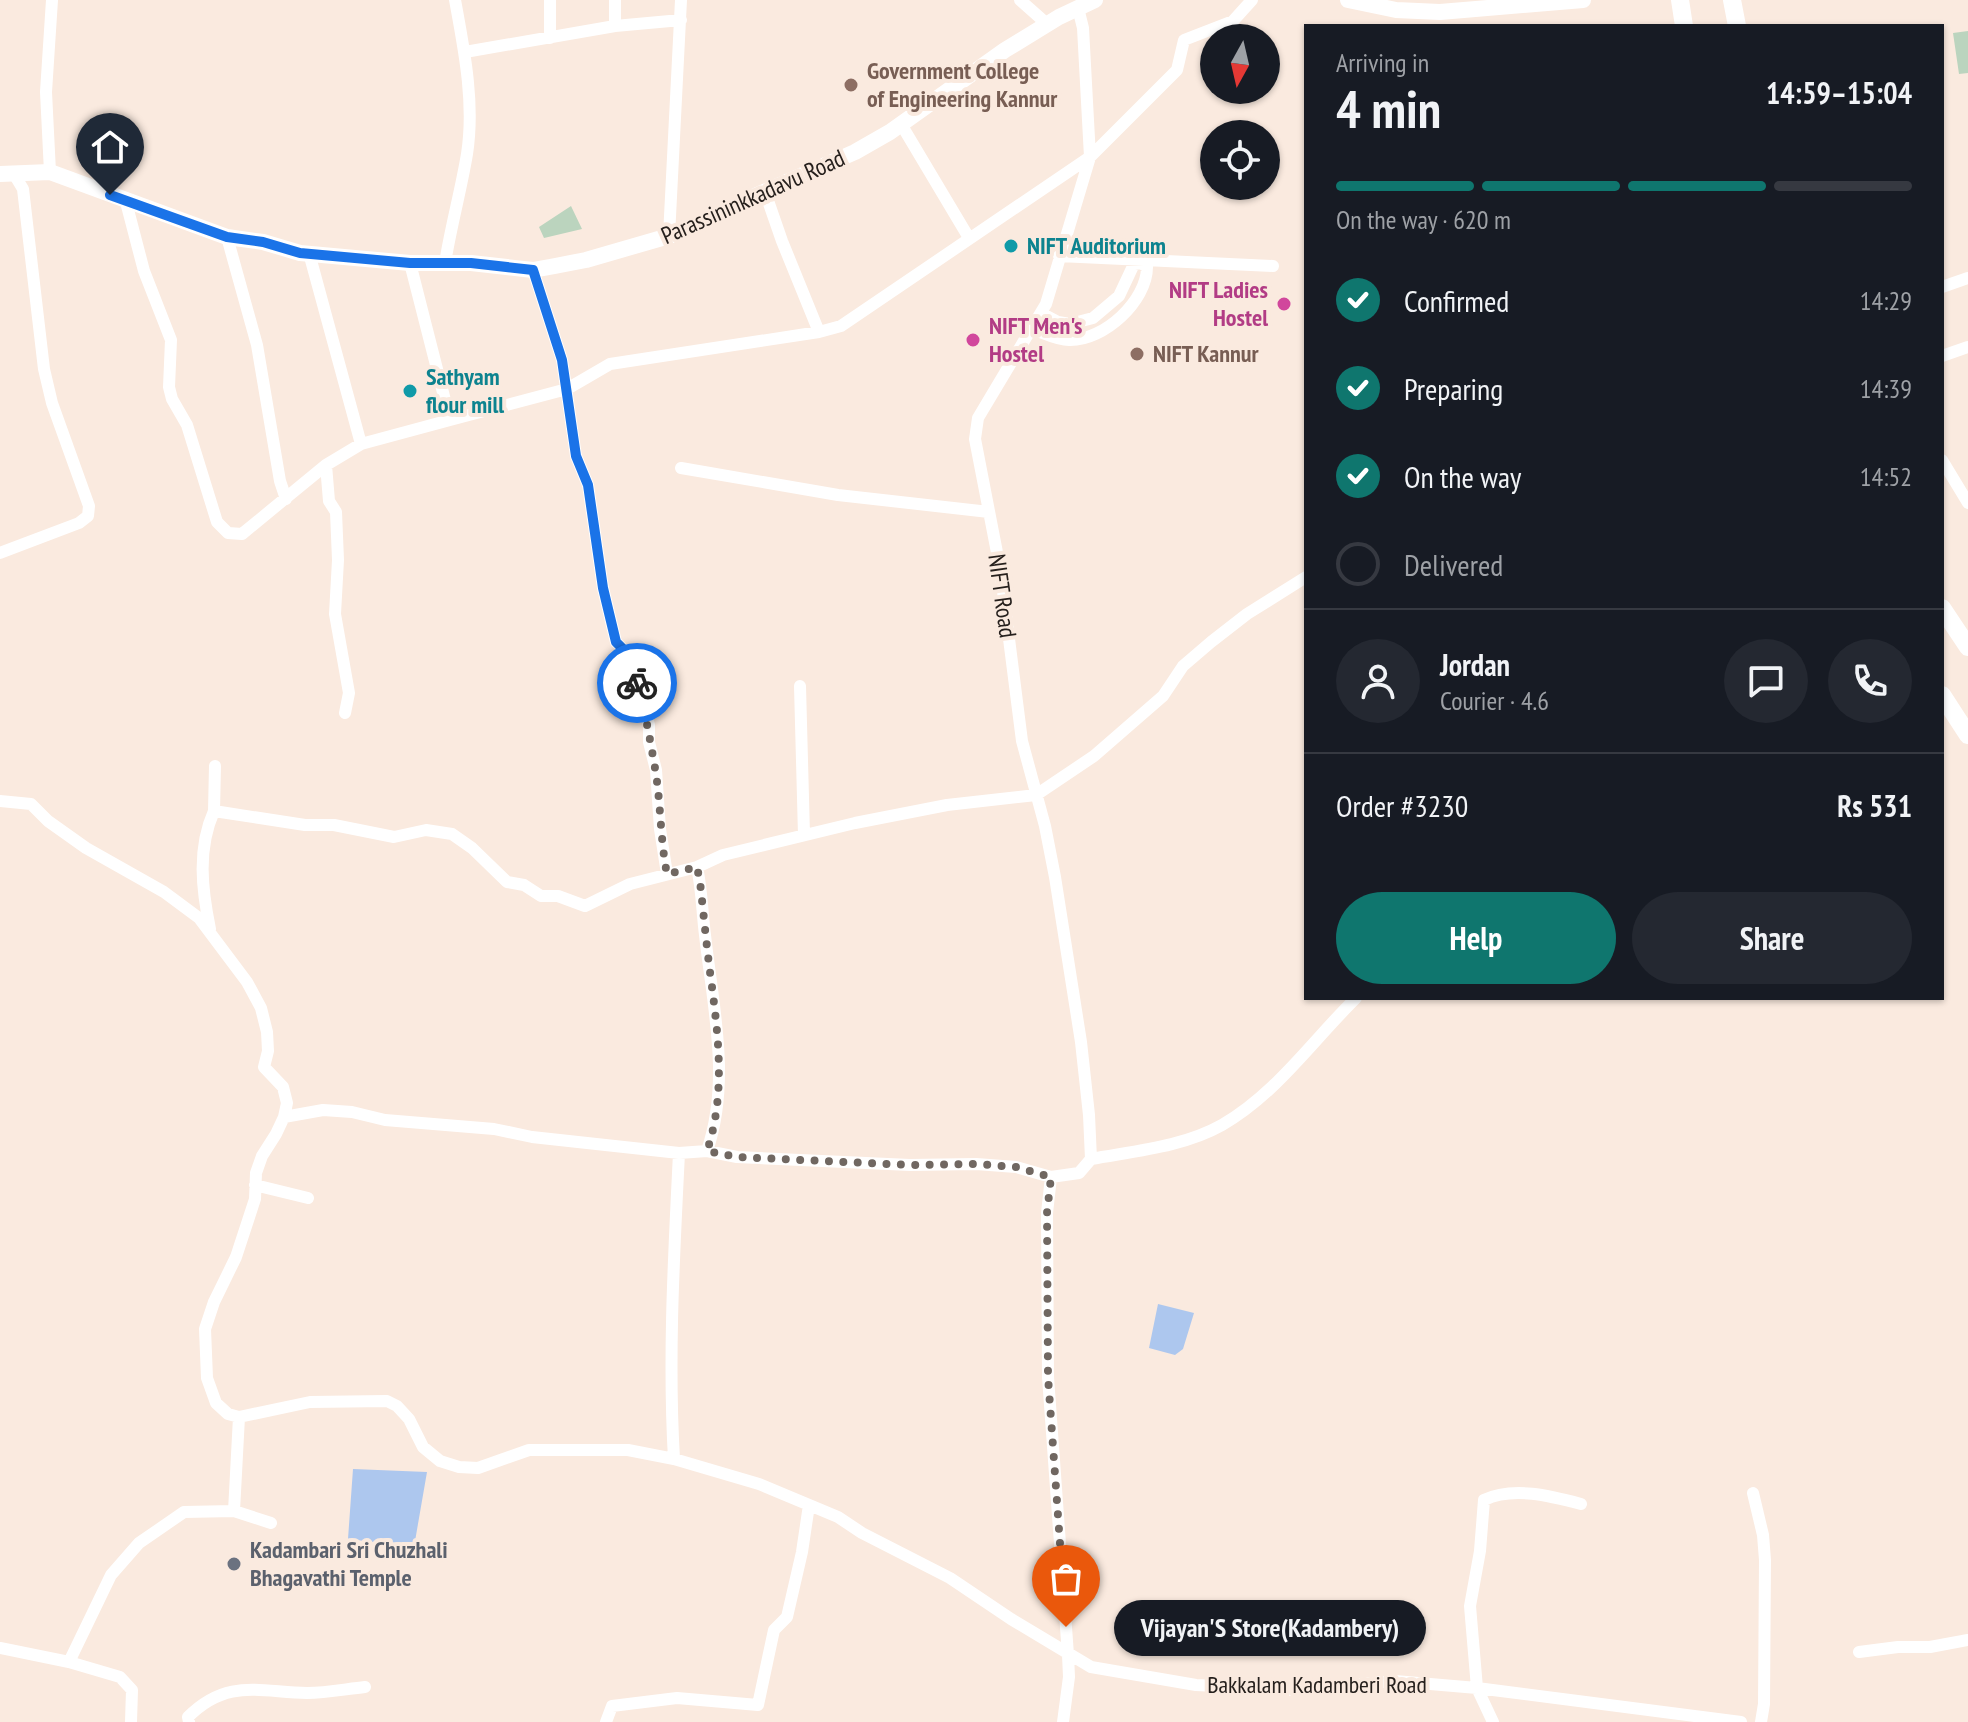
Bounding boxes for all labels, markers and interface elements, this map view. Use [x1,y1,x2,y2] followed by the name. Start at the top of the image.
[1200,24,1280,104] north arrow
[1200,24,1280,200] map controls
[1336,46,1429,79] text: Arriving in
[867,55,1058,114] place label: Government College of Engineering Kannur
[1766,73,1912,112] text: 14:59–15:04
[1336,75,1441,142] text: 4 min
[842,76,860,94] marker: Government College of Engineering Kannur
[76,113,144,195] pin
[1200,120,1280,200] button: locate
[88,125,132,169] icon: home
[656,142,849,251] street label: Parassininkkadavu Road
[1336,203,1511,236] text: On the way · 620 m
[1027,230,1166,261] place label: NIFT Auditorium
[1002,237,1020,255] marker: NIFT Auditorium
[1169,274,1268,333] place label: NIFT Ladies Hostel
[1336,278,1380,322] icon: check
[1404,281,1509,320] text: Confirmed
[1860,284,1912,317] text: 14:29
[1275,295,1293,313] marker: NIFT Ladies Hostel
[989,310,1082,369] place label: NIFT Men's Hostel
[964,331,982,349] marker: NIFT Men's Hostel
[1153,338,1260,369] place label: NIFT Kannur
[1128,345,1146,363] marker: NIFT Kannur
[426,361,504,420] place label: Sathyam flour mill
[1336,366,1380,410] icon: check
[1404,369,1503,408] text: Preparing
[1860,372,1912,405] text: 14:39
[401,382,419,400] marker: Sathyam flour mill
[1336,454,1380,498] icon: check
[1404,457,1521,496] text: On the way
[1860,460,1912,493] text: 14:52
[1404,545,1503,584] text: Delivered
[981,552,1024,640] street label: NIFT Road
[1336,639,1420,723] button: person
[1724,639,1808,723] button: chat
[1828,639,1912,723] button: phone
[597,643,677,723] courier
[1440,645,1510,684] text: Jordan
[615,661,659,705] icon: bike
[1440,684,1549,717] text: Courier · 4.6
[1336,786,1468,825] text: Order #3230
[1837,786,1912,825] text: Rs 531
[1336,892,1616,984] button: Help
[1632,892,1912,984] button: Share
[250,1534,448,1593] place label: Kadambari Sri Chuzhali Bhagavathi Temple
[1032,1545,1100,1627] pin
[225,1555,243,1573] marker: Kadambari Sri Chuzhali Bhagavathi Temple
[1044,1557,1088,1601] icon: bag
[1114,1599,1426,1655] callout: Vijayan'S Store(Kadambery)
[1141,1611,1399,1644] text: Vijayan'S Store(Kadambery)
[1207,1669,1427,1700] street label: Bakkalam Kadamberi Road

